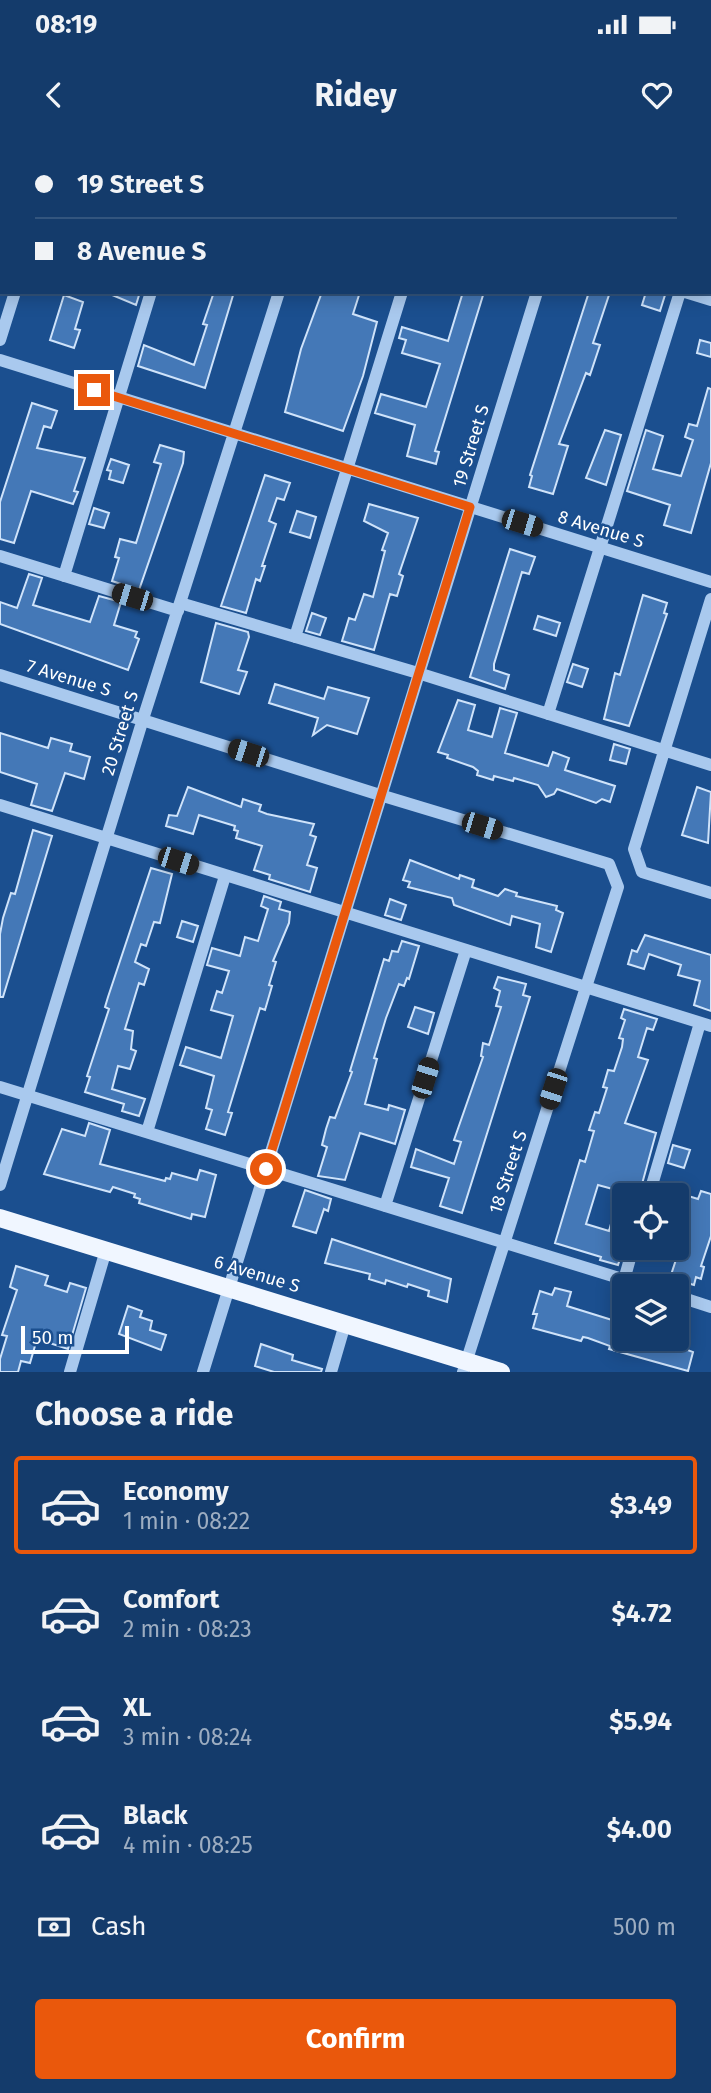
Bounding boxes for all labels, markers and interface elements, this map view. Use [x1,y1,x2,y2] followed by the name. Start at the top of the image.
[35,9,97,40] text: 08:19
[35,76,73,114] icon: back
[315,76,396,114] text: Ridey
[638,76,676,114] icon: heart
[77,169,204,200] text: 19 Street S
[77,236,206,267] text: 8 Avenue S
[78,374,110,406] route end
[448,402,494,490] street label: 19 Street S
[555,505,647,553] street label: 8 Avenue S
[499,507,546,539] car
[109,581,156,613] car
[24,655,114,701] street label: 7 Avenue S
[97,688,143,778] street label: 20 Street S
[225,737,272,769] car
[459,810,506,842] car
[155,845,202,877] car
[409,1055,442,1101] car
[537,1066,570,1112] car
[484,1128,532,1216] street label: 18 Street S
[250,1153,282,1185] route start
[612,1183,689,1351] map controls
[612,1183,689,1260] button: locate
[211,1251,303,1298] street label: 6 Avenue S
[612,1274,689,1351] button: layers
[21,1323,130,1355] scale bar
[32,1326,73,1349] text: 50 m
[35,1395,233,1433] text: Choose a ride
[39,1474,102,1537] icon: car
[123,1476,229,1507] text: Economy
[610,1490,672,1521] text: $3.49
[123,1507,250,1535] text: 1 min · 08:22
[39,1582,102,1645] icon: car
[123,1584,219,1615] text: Comfort
[611,1598,672,1629] text: $4.72
[123,1615,252,1643] text: 2 min · 08:23
[39,1690,102,1753] icon: car
[123,1692,151,1723] text: XL
[609,1706,672,1737] text: $5.94
[123,1723,252,1751] text: 3 min · 08:24
[39,1798,102,1861] icon: car
[123,1800,188,1831] text: Black
[607,1814,672,1845] text: $4.00
[123,1831,253,1859] text: 4 min · 08:25
[35,1908,73,1946] icon: cash
[91,1911,147,1942] text: Cash
[613,1913,676,1941] text: 500 m
[35,1999,676,2079] button: Confirm

